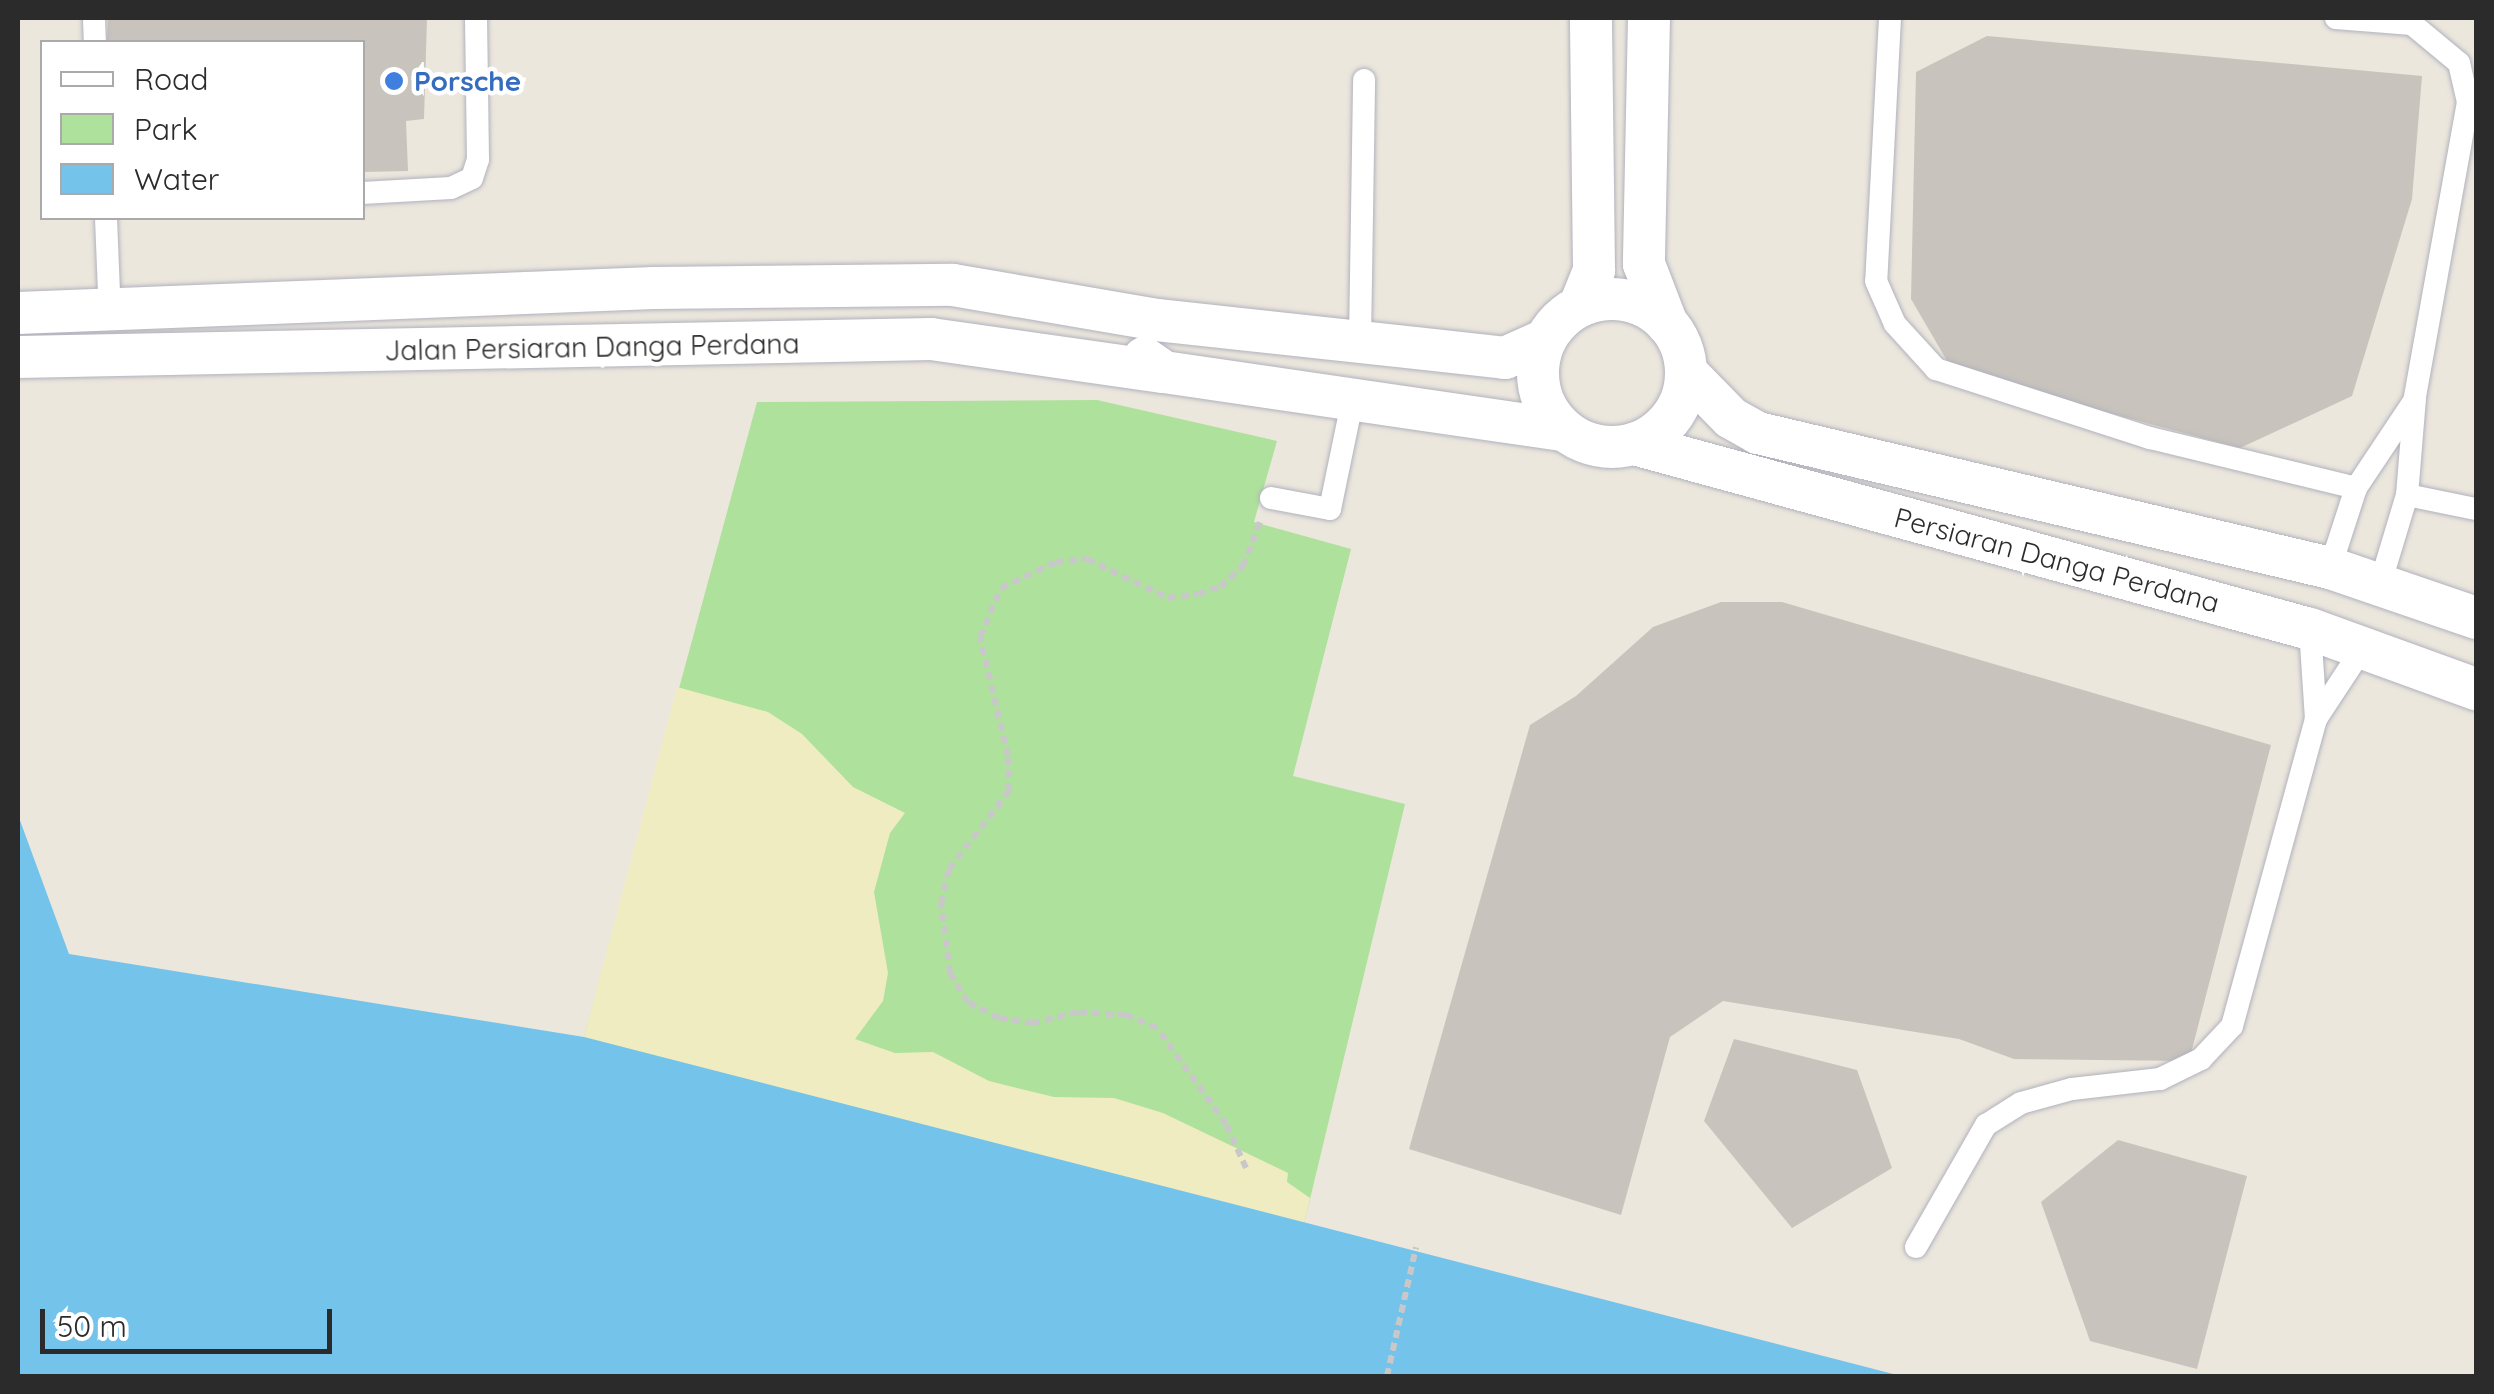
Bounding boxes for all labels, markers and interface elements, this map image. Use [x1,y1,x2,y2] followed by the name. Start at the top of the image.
[40,40,365,220] legend
[134,60,208,98] text: Road
[414,64,521,98] place label: Porsche
[383,70,405,92] marker: Porsche
[134,110,198,148] text: Park
[134,160,219,198] text: Water
[384,327,800,367] street label: Jalan Persiaran Danga Perdana
[1891,500,2223,620] street label: Persiaran Danga Perdana
[45,1289,338,1351] scale bar
[57,1307,127,1345] text: 50 m

